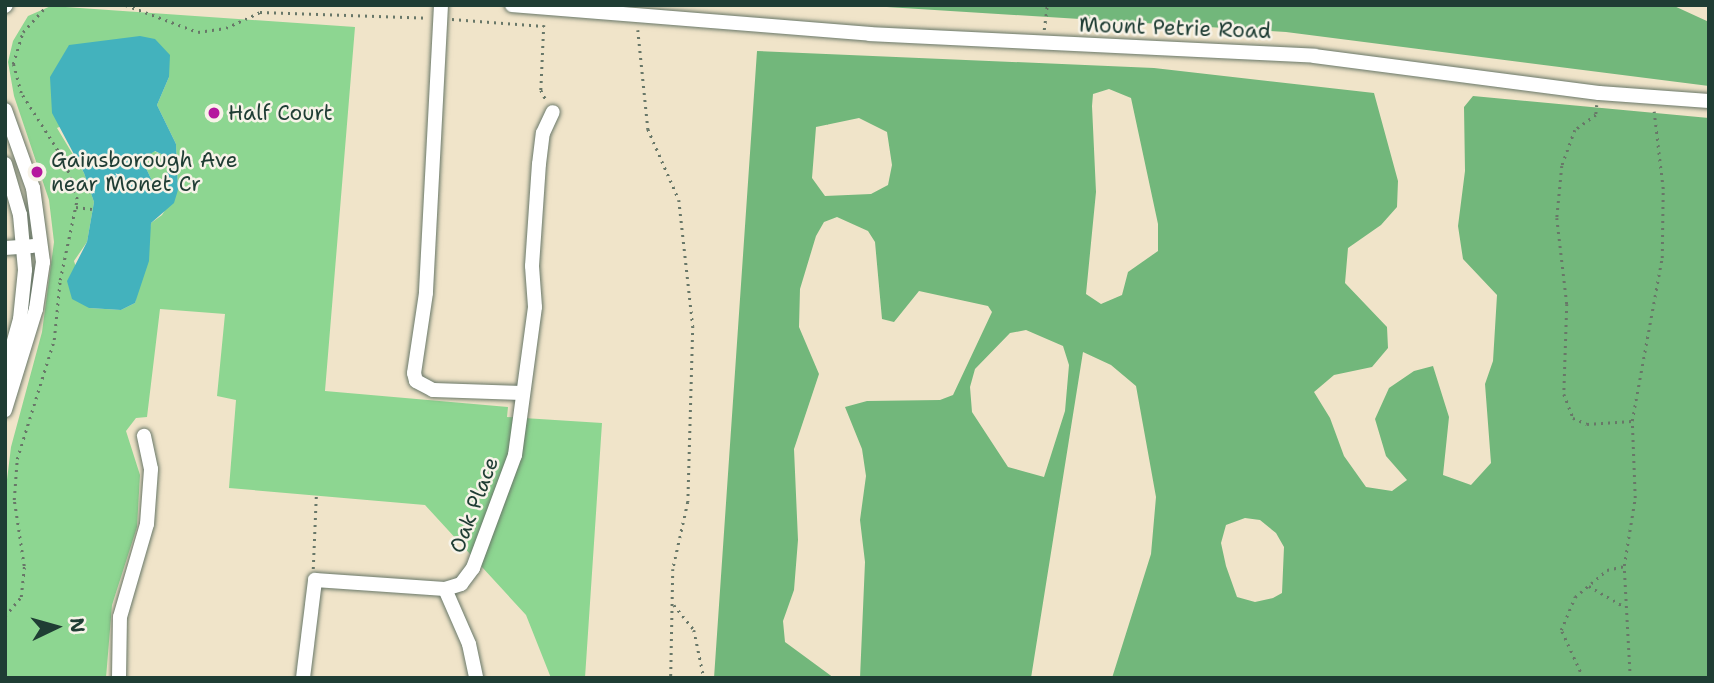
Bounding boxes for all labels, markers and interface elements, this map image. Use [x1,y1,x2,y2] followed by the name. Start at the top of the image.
[1079,12,1271,44] street label: Mount Petrie Road
[228,100,333,126] place label: Half Court
[206,105,222,121] marker: Half Court
[51,147,238,197] place label: Gainsborough Ave near Monet Cr
[29,164,45,180] marker: Gainsborough Ave near Monet Cr
[444,453,504,557] street label: Oak Place
[21,592,91,662] north arrow
[64,617,91,634] text: N

